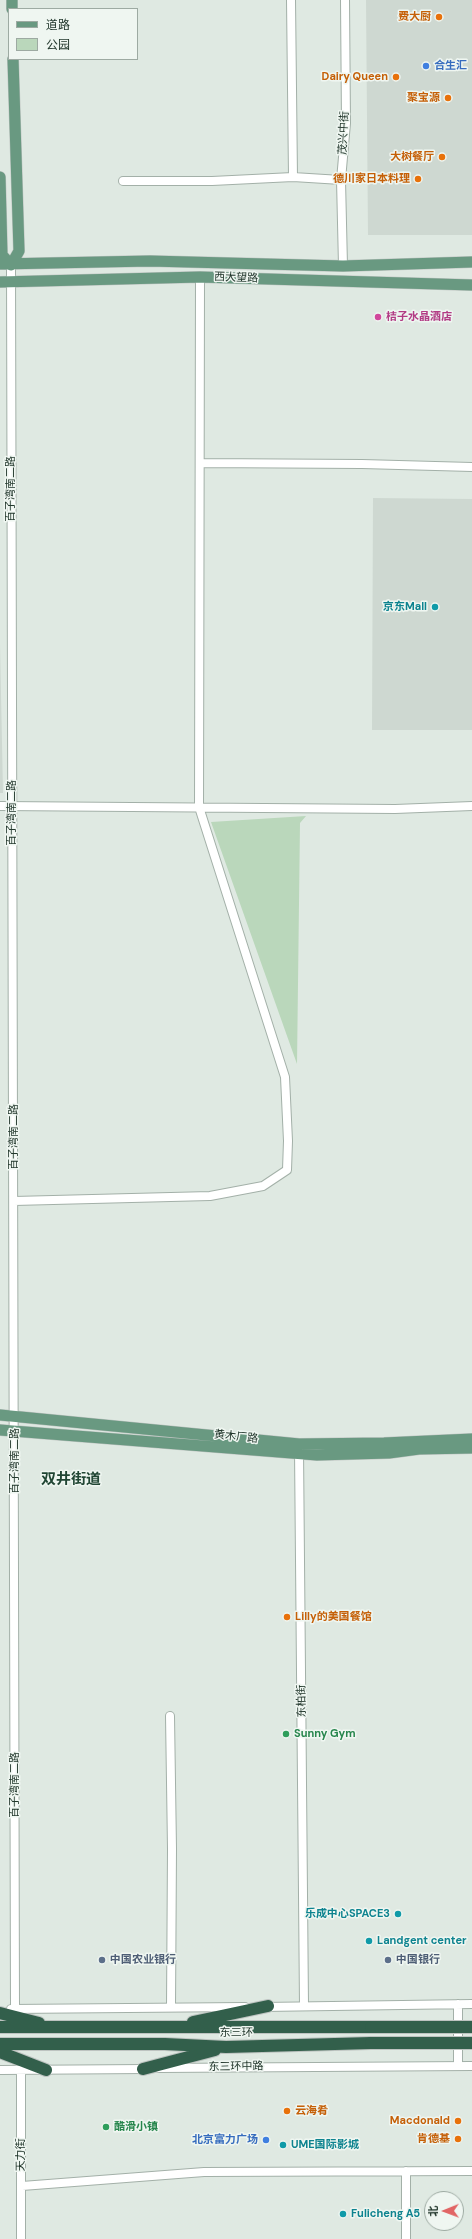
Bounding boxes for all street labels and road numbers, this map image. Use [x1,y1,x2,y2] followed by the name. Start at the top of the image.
[336,111,352,155] street label: 茂兴中街
[214,271,258,285] street label: 西大望路
[4,456,18,522] street label: 百子湾南二路
[5,780,19,846] street label: 百子湾南二路
[7,1104,21,1170] street label: 百子湾南二路
[8,1428,22,1494] street label: 百子湾南二路
[213,1428,259,1446] street label: 黄木厂路
[295,1684,309,1718] street label: 东柏街
[8,1752,22,1818] street label: 百子湾南二路
[220,2026,252,2040] street label: 东三环
[208,2060,264,2074] street label: 东三环中路
[14,2139,28,2171] street label: 天力街

